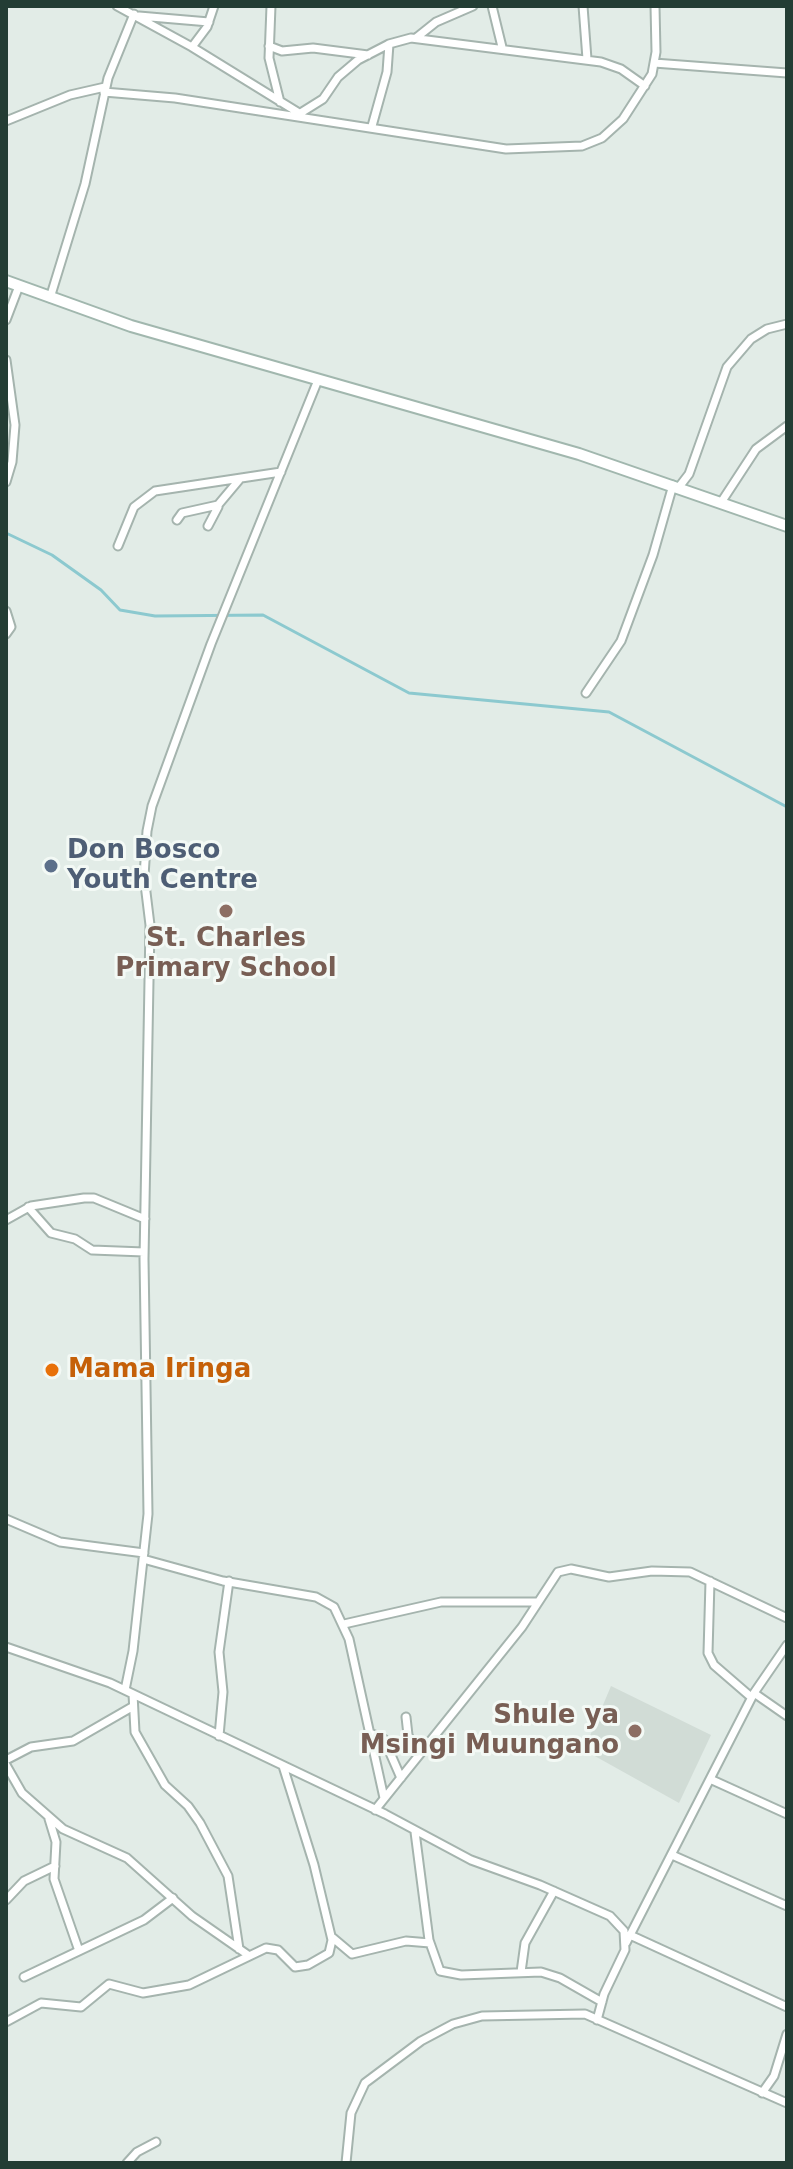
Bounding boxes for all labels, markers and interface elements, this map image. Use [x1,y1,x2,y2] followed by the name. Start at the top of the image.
[67,835,258,896] place label: Don Bosco Youth Centre
[42,857,60,875] marker: Don Bosco Youth Centre
[217,902,235,920] marker: St. Charles Primary School
[115,923,337,984] place label: St. Charles Primary School
[68,1354,251,1386] place label: Mama Iringa
[43,1361,61,1379] marker: Mama Iringa
[360,1700,619,1762] place label: Shule ya Msingi Muungano
[626,1722,644,1740] marker: Shule ya Msingi Muungano

